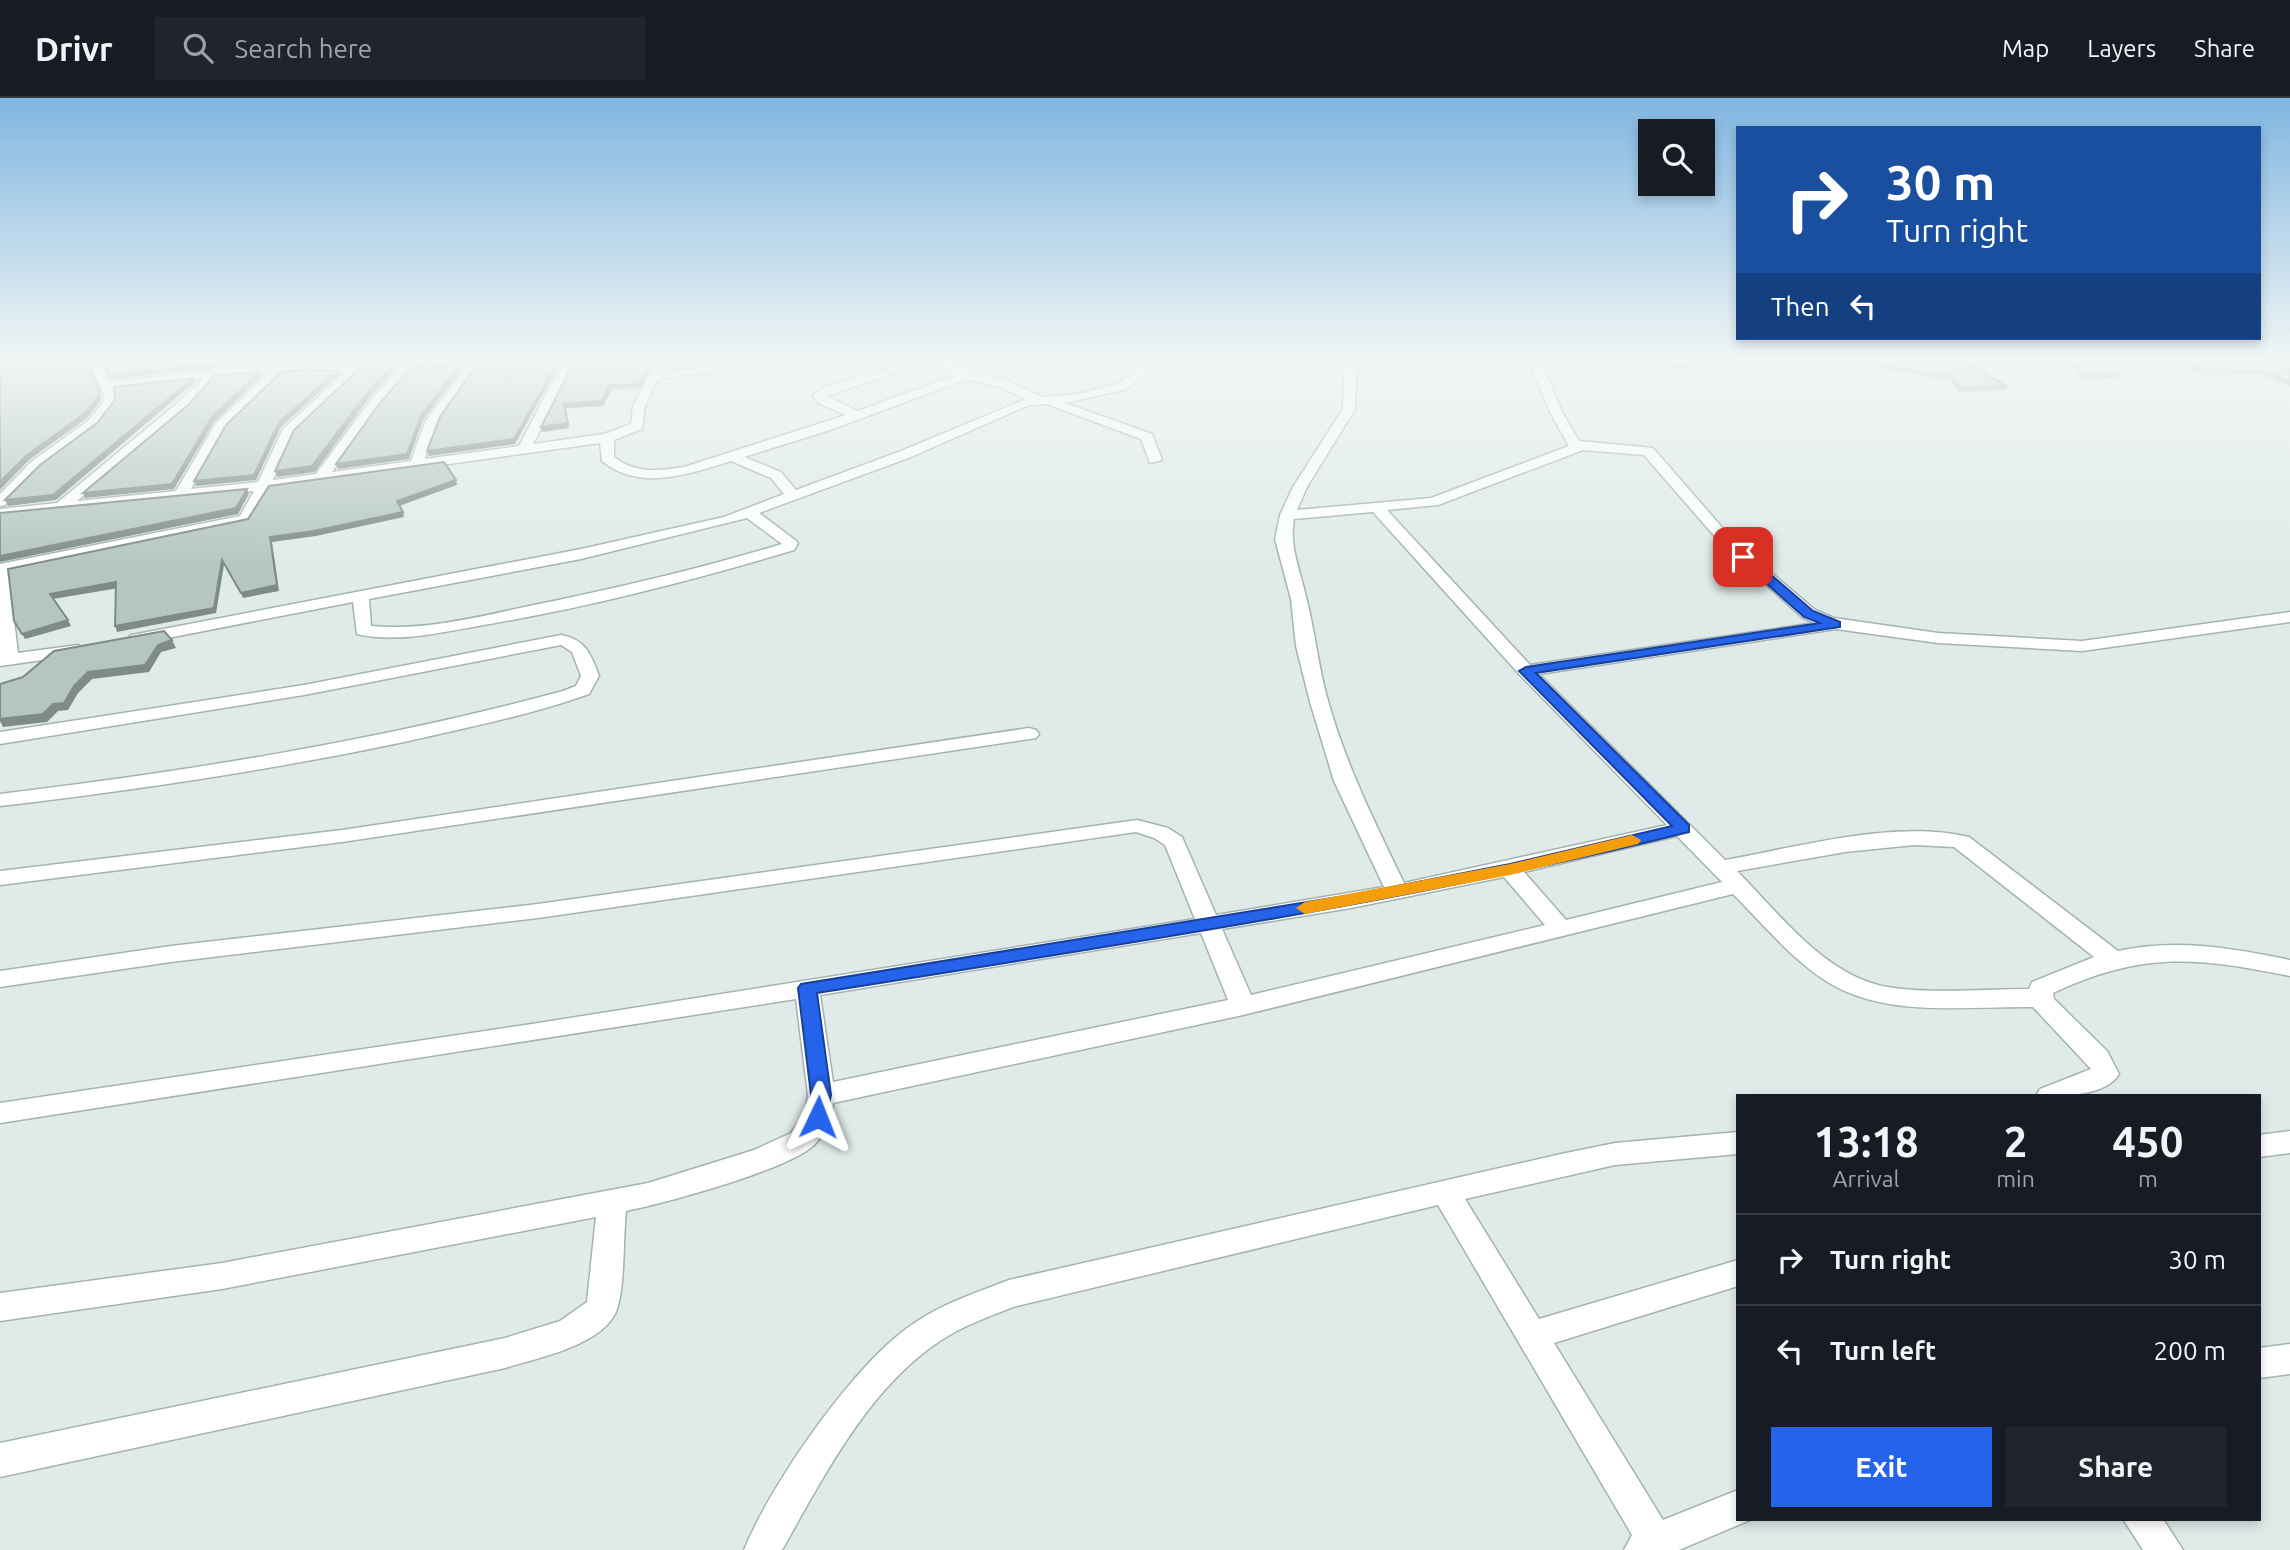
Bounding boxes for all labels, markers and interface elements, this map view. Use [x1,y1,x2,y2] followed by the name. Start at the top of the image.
[155,17,645,80] search box
[179,29,217,67] icon: search
[35,30,113,67] text: Drivr
[235,34,372,63] text: Search here
[2002,35,2049,62] text: Map
[2087,35,2156,62] text: Layers
[2194,35,2255,62] text: Share
[1638,119,1715,196] map controls
[1638,119,1715,196] button: search
[1771,154,1862,245] icon: right
[1886,154,1995,209] text: 30 m
[1886,212,2028,248] text: Turn right
[1844,287,1882,325] icon: left
[1771,292,1830,321] text: Then
[1713,527,1773,587] pin
[1724,538,1762,576] icon: arrive
[781,1080,855,1154] position arrow
[1814,1118,1919,1165] text: 13:18
[2004,1118,2027,1165] text: 2
[2112,1118,2183,1165] text: 450
[1833,1166,1900,1191] text: Arrival
[1996,1166,2035,1191] text: min
[2138,1166,2158,1191] text: m
[1771,1241,1809,1279] icon: right
[1830,1245,1951,1274] text: Turn right
[2168,1245,2226,1274] text: 30 m
[1771,1332,1809,1370] icon: left
[1830,1336,1936,1365] text: Turn left
[2154,1336,2226,1365] text: 200 m
[1771,1427,1992,1507] button: Exit
[2006,1427,2226,1507] button: Share

